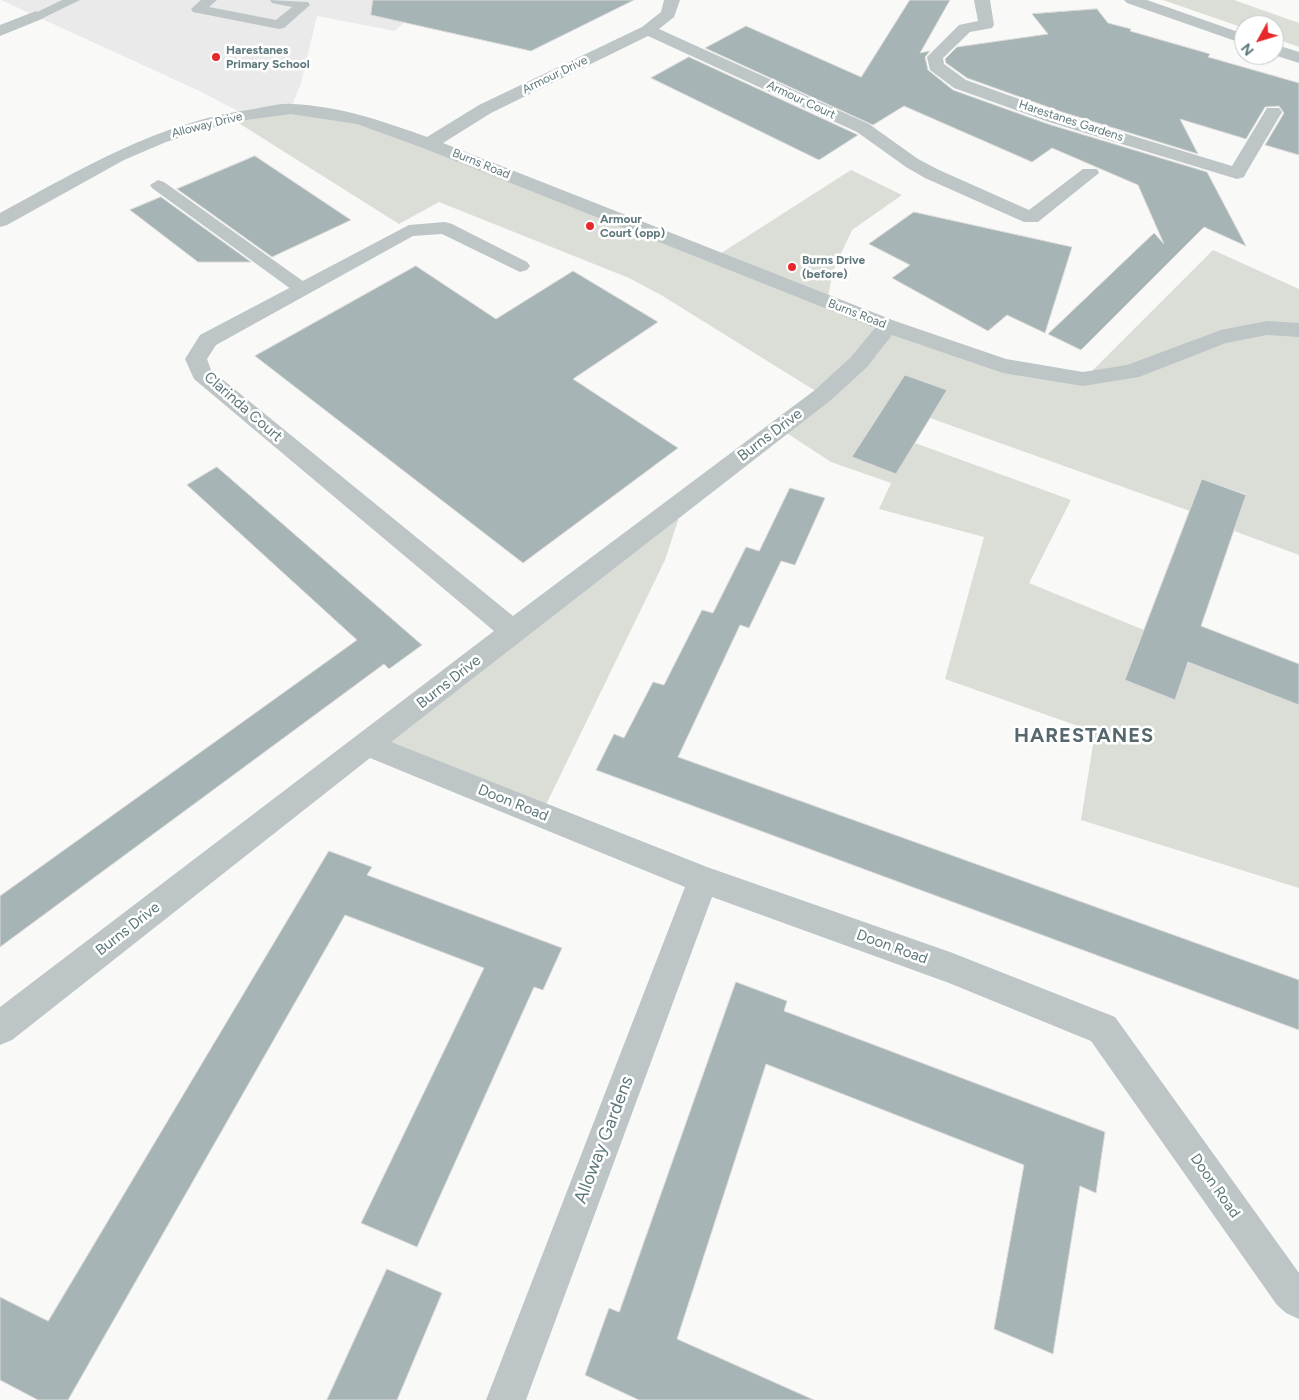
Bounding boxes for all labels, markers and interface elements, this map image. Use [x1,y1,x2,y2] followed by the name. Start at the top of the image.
[1234,15,1284,65] north arrow
[1238,40,1258,59] text: N
[226,43,310,71] place label: Harestanes Primary School
[210,51,222,63] marker: Harestanes Primary School
[520,53,590,97] street label: Armour Drive
[764,78,838,122] street label: Armour Court
[1017,97,1125,145] street label: Harestanes Gardens
[170,109,244,141] street label: Alloway Drive
[450,146,512,182] street label: Burns Road
[600,212,665,240] place label: Armour Court (opp)
[584,220,596,232] marker: Armour Court (opp)
[802,253,865,281] place label: Burns Drive (before)
[786,261,798,273] marker: Burns Drive (before)
[826,296,888,332] street label: Burns Road
[200,368,286,446] street label: Clarinda Court
[734,405,806,465] street label: Burns Drive
[413,651,485,713] street label: Burns Drive
[1013,724,1155,748] district label: HARESTANES
[475,781,551,825] street label: Doon Road
[92,898,164,960] street label: Burns Drive
[854,926,930,968] street label: Doon Road
[570,1073,638,1207] street label: Alloway Gardens
[1186,1150,1244,1222] street label: Doon Road

